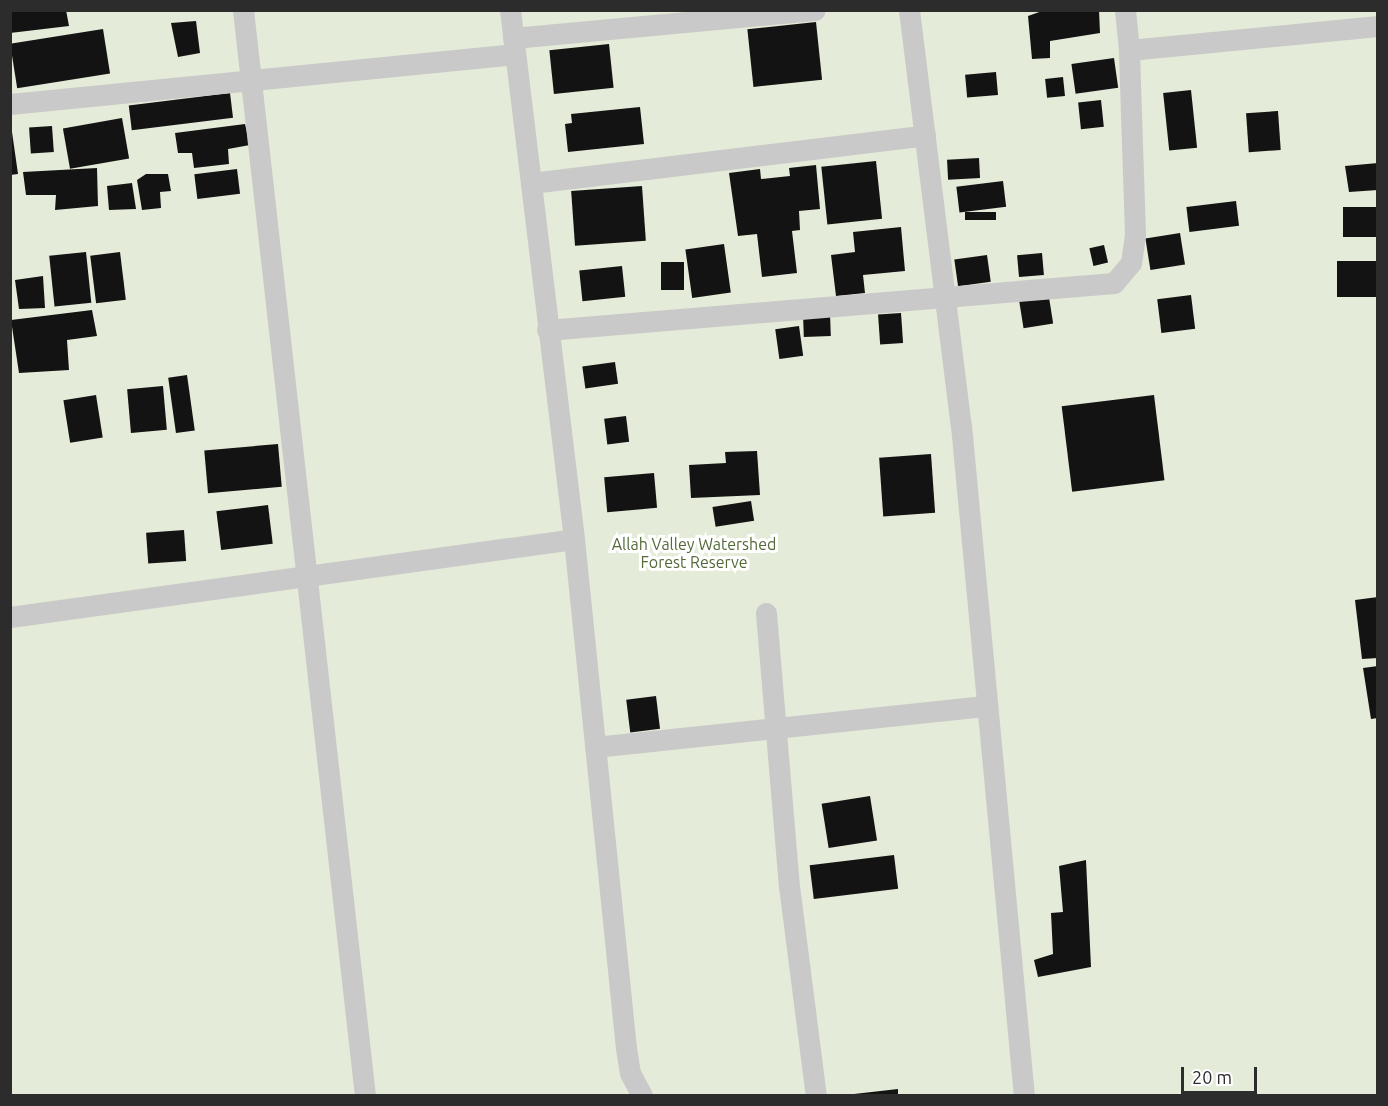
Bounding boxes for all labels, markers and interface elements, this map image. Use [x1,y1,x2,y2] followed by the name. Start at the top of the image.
[612,534,776,572] park label: Allah Valley Watershed Forest Reserve
[1184,1055,1260,1093] scale bar
[1192,1067,1232,1087] text: 20 m

